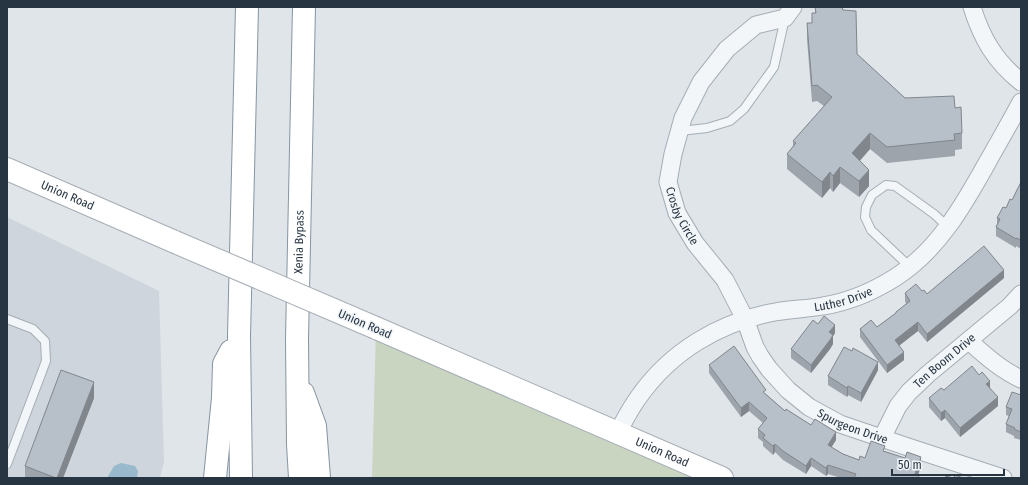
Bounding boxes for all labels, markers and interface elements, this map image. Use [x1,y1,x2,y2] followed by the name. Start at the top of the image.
[39,178,96,213] street label: Union Road
[663,185,702,248] street label: Crosby Circle
[291,210,307,274] street label: Xenia Bypass
[813,284,875,314] street label: Luther Drive
[336,306,394,342] street label: Union Road
[911,331,978,391] street label: Ten Boom Drive
[815,406,890,447] street label: Spurgeon Drive
[633,434,691,470] street label: Union Road
[892,451,1004,477] scale bar
[898,458,922,472] text: 50 m

